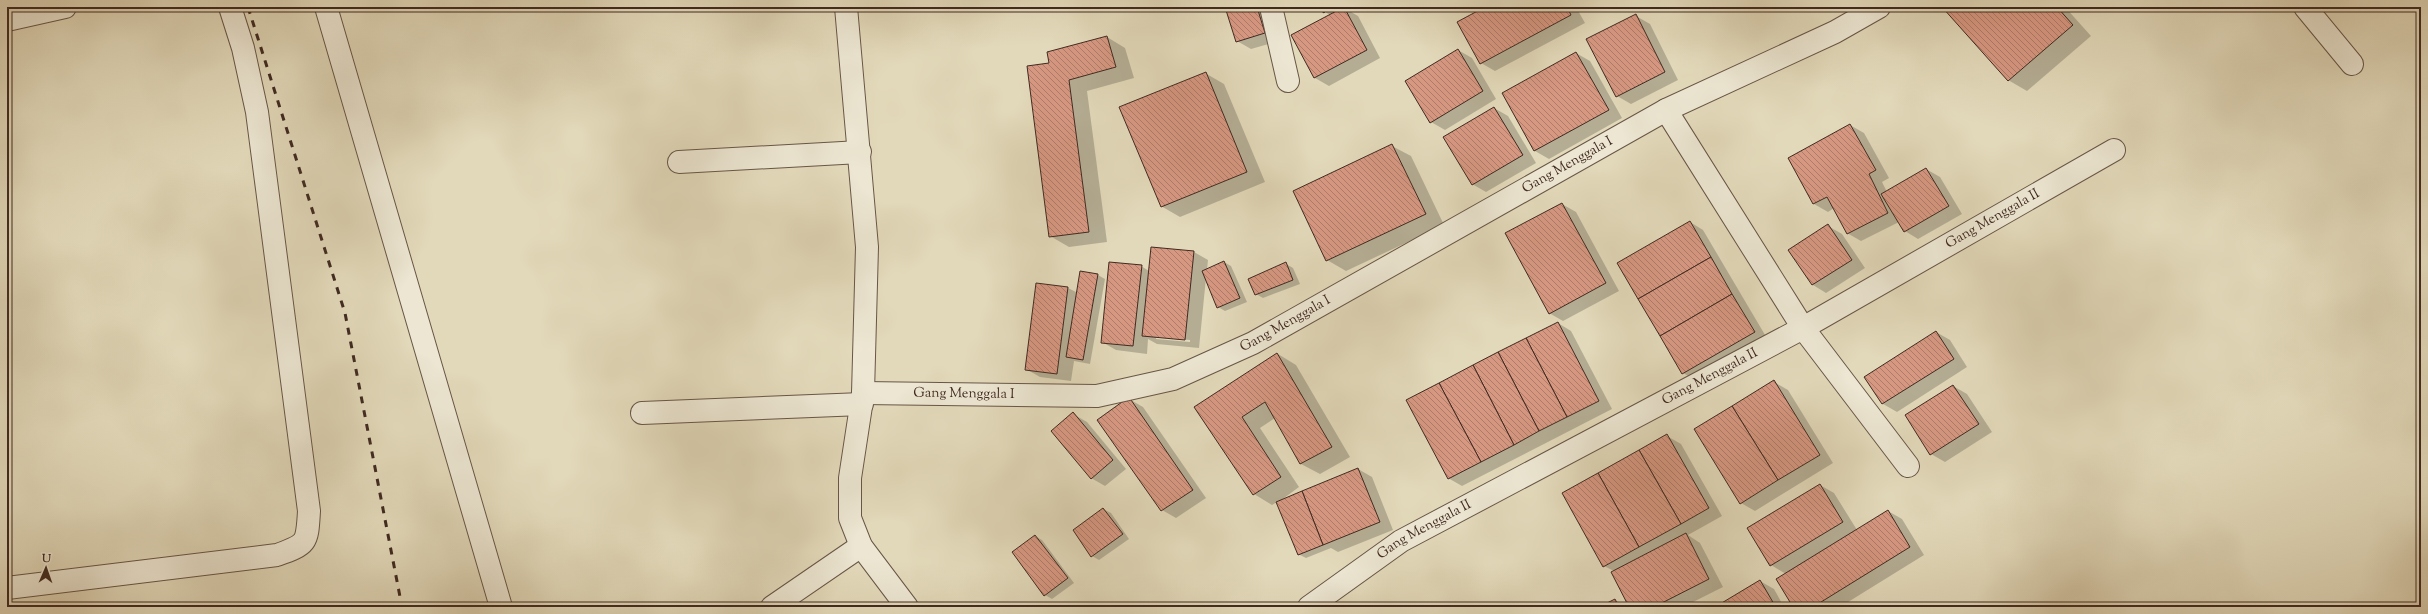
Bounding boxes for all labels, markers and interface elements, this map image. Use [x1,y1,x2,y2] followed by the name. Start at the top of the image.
[1519,132,1617,199] street label: Gang Menggala I
[1942,184,2044,254] street label: Gang Menggala II
[1237,291,1335,358] street label: Gang Menggala I
[1659,343,1762,411] street label: Gang Menggala II
[913,384,1015,405] street label: Gang Menggala I
[1373,495,1476,565] street label: Gang Menggala II
[26,548,66,588] north arrow
[41,551,51,567] text: U

